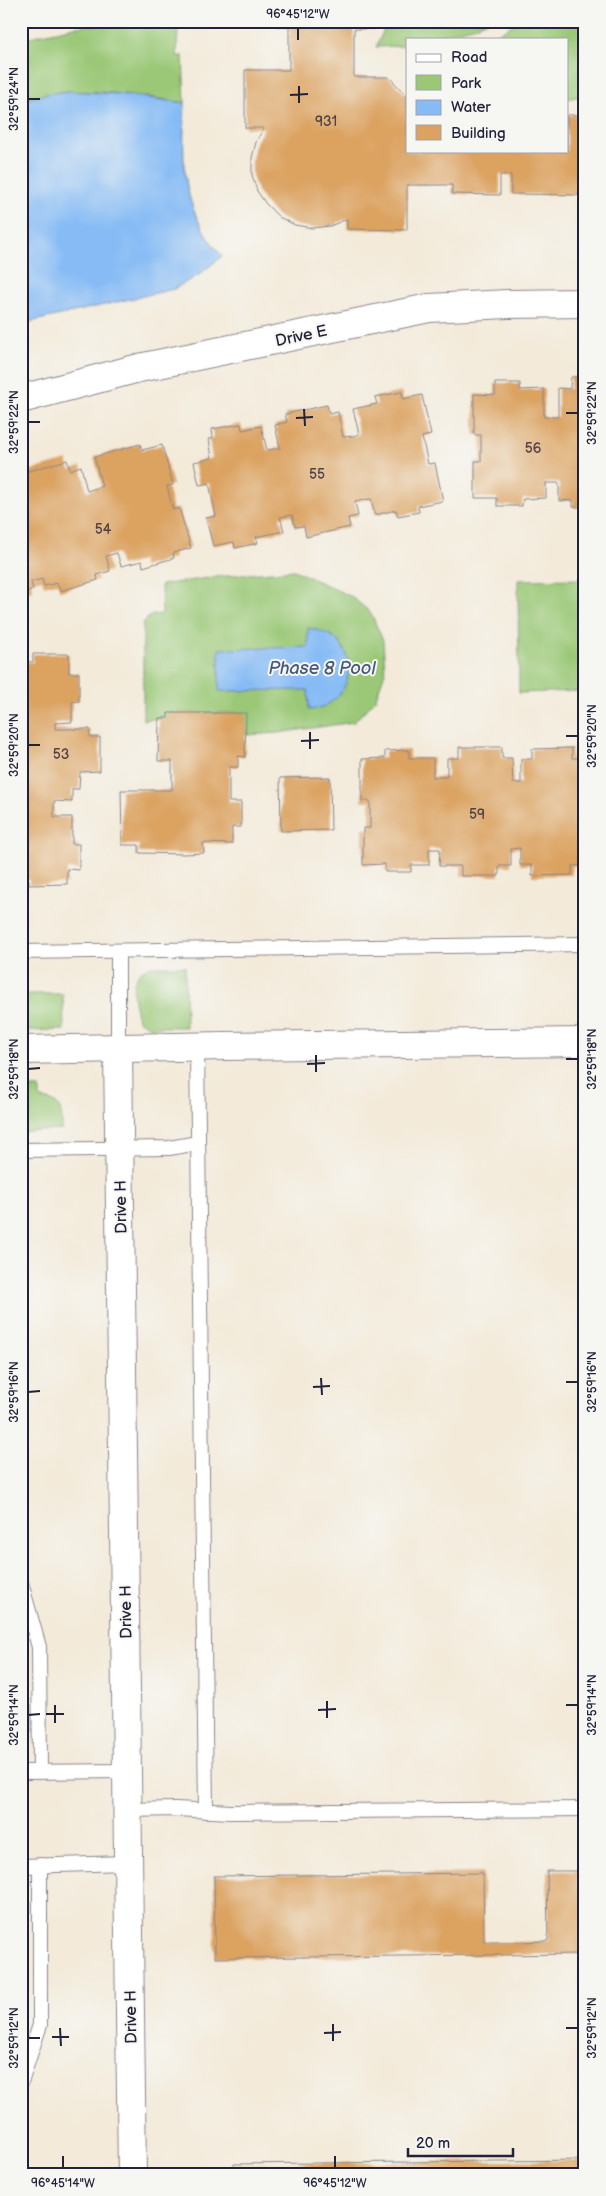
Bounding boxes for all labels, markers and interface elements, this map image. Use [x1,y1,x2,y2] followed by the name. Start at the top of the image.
[266,7,330,22] text: 96°45'12"W
[406,38,568,152] legend
[451,48,487,67] text: Road
[7,67,22,131] text: 32°59'24"N
[451,74,482,93] text: Park
[451,98,491,117] text: Water
[315,113,337,130] house number: 931
[451,124,506,143] text: Building
[274,322,329,351] street label: Drive E
[585,381,600,445] text: 32°59'22"N
[7,390,22,454] text: 32°59'22"N
[525,440,542,457] house number: 56
[309,466,325,483] house number: 55
[95,521,112,538] house number: 54
[268,658,376,679] water label: Phase 8 Pool
[585,704,600,768] text: 32°59'20"N
[7,713,22,777] text: 32°59'20"N
[53,746,69,763] house number: 53
[469,806,485,823] house number: 59
[585,1028,600,1090] text: 32°59'18"N
[7,1038,22,1100] text: 32°59'18"N
[112,1180,131,1234] street label: Drive H
[585,1351,600,1413] text: 32°59'16"N
[7,1361,22,1423] text: 32°59'16"N
[117,1585,136,1639] street label: Drive H
[585,1674,600,1736] text: 32°59'14"N
[7,1684,22,1746] text: 32°59'14"N
[122,1990,141,2044] street label: Drive H
[585,1997,600,2059] text: 32°59'12"N
[7,2007,22,2069] text: 32°59'12"N
[408,2126,514,2158] scale bar
[416,2134,450,2153] text: 20 m
[31,2176,95,2191] text: 96°45'14"W
[303,2176,367,2191] text: 96°45'12"W

